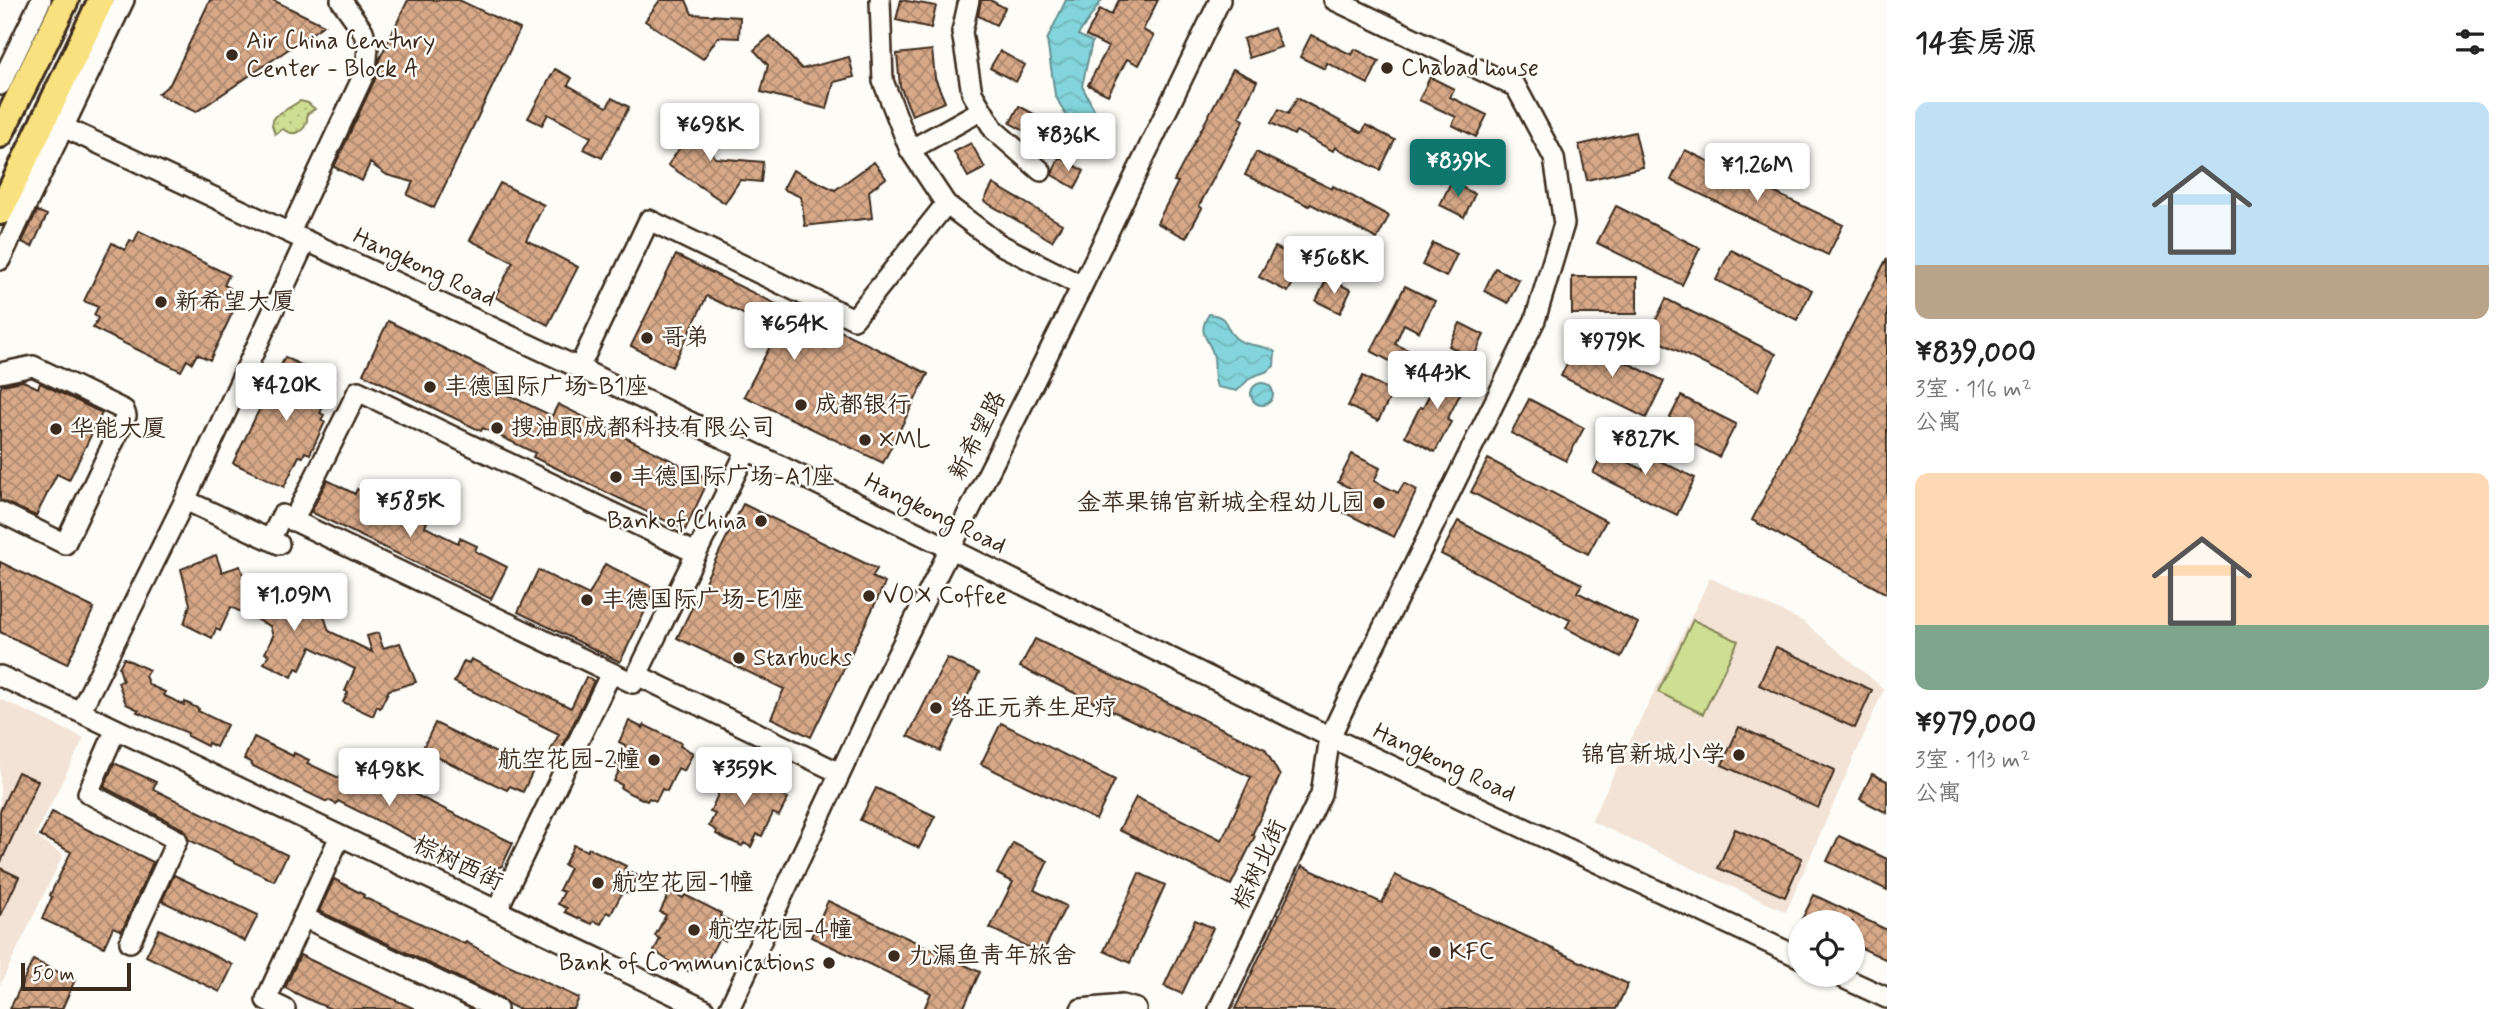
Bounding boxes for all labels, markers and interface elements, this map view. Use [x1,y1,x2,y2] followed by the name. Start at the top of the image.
[2451,23,2489,61] icon: filters
[1915,24,2037,63] text: 14套房源
[246,26,435,85] place label: Air China Century Center - Block A
[224,47,240,63] marker: Air China Century Center - Block A
[1401,53,1539,84] place label: Chabad house
[1379,60,1395,76] marker: Chabad house
[661,104,759,163] pin: ¥698K
[676,111,744,141] text: ¥698K
[1019,114,1117,173] pin: ¥836K
[1036,121,1100,151] text: ¥836K
[1409,140,1507,199] pin: ¥839K
[1700,144,1814,203] pin: ¥1.26M
[1426,147,1490,177] text: ¥839K
[2139,147,2265,273] icon: home
[1721,151,1793,181] text: ¥1.26M
[347,221,500,316] street label: Hangkong Road
[1285,236,1383,296] pin: ¥568K
[1300,244,1368,274] text: ¥568K
[175,287,295,318] place label: 新希望大厦
[153,294,169,310] marker: 新希望大厦
[745,302,843,362] pin: ¥654K
[760,310,828,340] text: ¥654K
[1563,320,1661,379] pin: ¥979K
[661,323,709,354] place label: 哥弟
[1580,327,1644,357] text: ¥979K
[639,330,655,346] marker: 哥弟
[1915,333,2036,372] text: ¥839,000
[1388,352,1486,411] pin: ¥443K
[1404,359,1470,389] text: ¥443K
[237,364,335,423] pin: ¥420K
[252,371,320,401] text: ¥420K
[444,372,649,403] place label: 丰德国际广场-B1座
[1915,375,2032,405] text: 3室 · 116 m²
[422,379,438,395] marker: 丰德国际广场-B1座
[942,386,1014,486] street label: 新希望路
[815,390,911,421] place label: 成都银行
[793,397,809,413] marker: 成都银行
[1915,408,1961,438] text: 公寓
[511,413,775,444] place label: 搜油郎成都科技有限公司
[70,414,166,445] place label: 华能大厦
[1596,418,1694,477] pin: ¥827K
[489,420,505,436] marker: 搜油郎成都科技有限公司
[48,421,64,437] marker: 华能大厦
[879,425,931,456] place label: XML
[1611,425,1679,455] text: ¥827K
[857,432,873,448] marker: XML
[630,462,835,493] place label: 丰德国际广场-A1座
[858,466,1011,564] street label: Hangkong Road
[608,469,624,485] marker: 丰德国际广场-A1座
[361,480,459,539] pin: ¥585K
[376,487,444,517] text: ¥585K
[1077,488,1365,519] place label: 金苹果锦官新城全程幼儿园
[1371,495,1387,511] marker: 金苹果锦官新城全程幼儿园
[607,506,747,537] place label: Bank of China
[753,513,769,529] marker: Bank of China
[2139,518,2265,644] icon: home
[237,574,351,633] pin: ¥1.09M
[256,581,332,611] text: ¥1.09M
[883,581,1007,612] place label: VOX Coffee
[601,585,805,616] place label: 丰德国际广场-E1座
[861,588,877,604] marker: VOX Coffee
[579,592,595,608] marker: 丰德国际广场-E1座
[753,643,852,674] place label: Starbucks
[731,650,747,666] marker: Starbucks
[950,693,1118,724] place label: 络正元养生足疗
[928,700,944,716] marker: 络正元养生足疗
[1915,704,2036,743] text: ¥979,000
[1367,716,1520,811] street label: Hangkong Road
[1581,740,1725,771] place label: 锦官新城小学
[497,745,640,776] place label: 航空花园-2幢
[1915,746,2030,776] text: 3室 · 113 m²
[1731,747,1747,763] marker: 锦官新城小学
[340,748,438,808] pin: ¥498K
[695,748,793,807] pin: ¥359K
[646,752,662,768] marker: 航空花园-2幢
[712,755,776,785] text: ¥359K
[355,756,424,786] text: ¥498K
[1915,779,1961,809] text: 公寓
[1226,815,1294,915] street label: 棕树北街
[408,830,508,898] street label: 棕树西街
[612,868,753,899] place label: 航空花园-1幢
[590,875,606,891] marker: 航空花园-1幢
[1788,910,1865,987] map controls
[1788,910,1865,987] button: locate
[708,915,853,946] place label: 航空花园-4幢
[686,922,702,938] marker: 航空花园-4幢
[1449,937,1494,968] place label: KFC
[908,941,1076,972] place label: 九漏鱼青年旅舍
[1427,944,1443,960] marker: KFC
[559,948,815,979] place label: Bank of Communications
[886,948,902,964] marker: 九漏鱼青年旅舍
[821,955,837,971] marker: Bank of Communications
[21,960,131,992] scale bar
[32,962,75,987] text: 50 m

